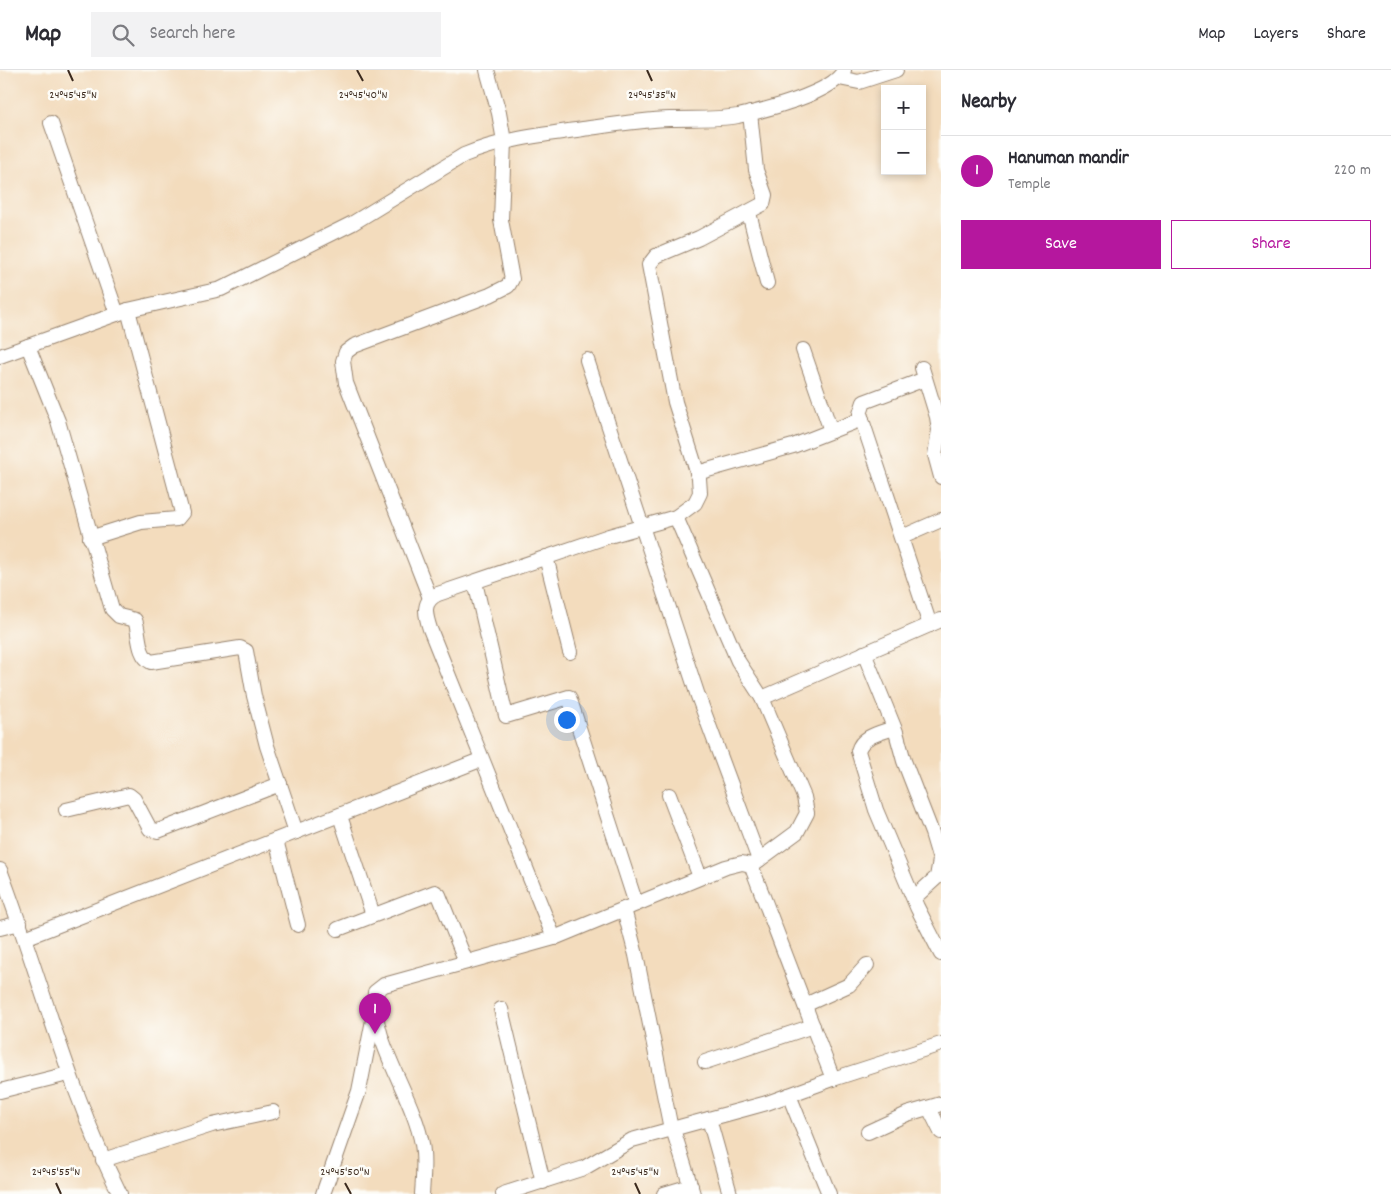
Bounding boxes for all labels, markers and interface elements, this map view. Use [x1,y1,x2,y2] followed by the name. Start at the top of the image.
[91,12,441,57] search box
[25,18,61,52] text: Map
[109,21,137,49] icon: search
[149,21,235,48] text: Search here
[1198,22,1225,47] text: Map
[1253,22,1299,47] text: Layers
[1327,22,1366,47] text: Share
[881,85,926,175] map controls
[881,85,926,130] button: +
[49,87,97,104] text: 24°45'45"N
[339,87,387,104] text: 24°45'40"N
[628,87,676,104] text: 24°45'35"N
[961,88,1016,118] text: Nearby
[881,130,926,175] button: −
[1008,146,1129,173] text: Hanuman mandir
[975,159,979,182] text: 1
[1334,159,1371,182] text: 220 m
[1008,173,1051,196] text: Temple
[961,220,1161,269] button: Save
[1171,220,1371,269] button: Share
[554,707,580,733] your location
[359,993,391,1034] pin: 1
[32,1164,80,1181] text: 24°45'55"N
[320,1164,370,1181] text: 24°45'50"N
[611,1164,659,1181] text: 24°45'45"N

